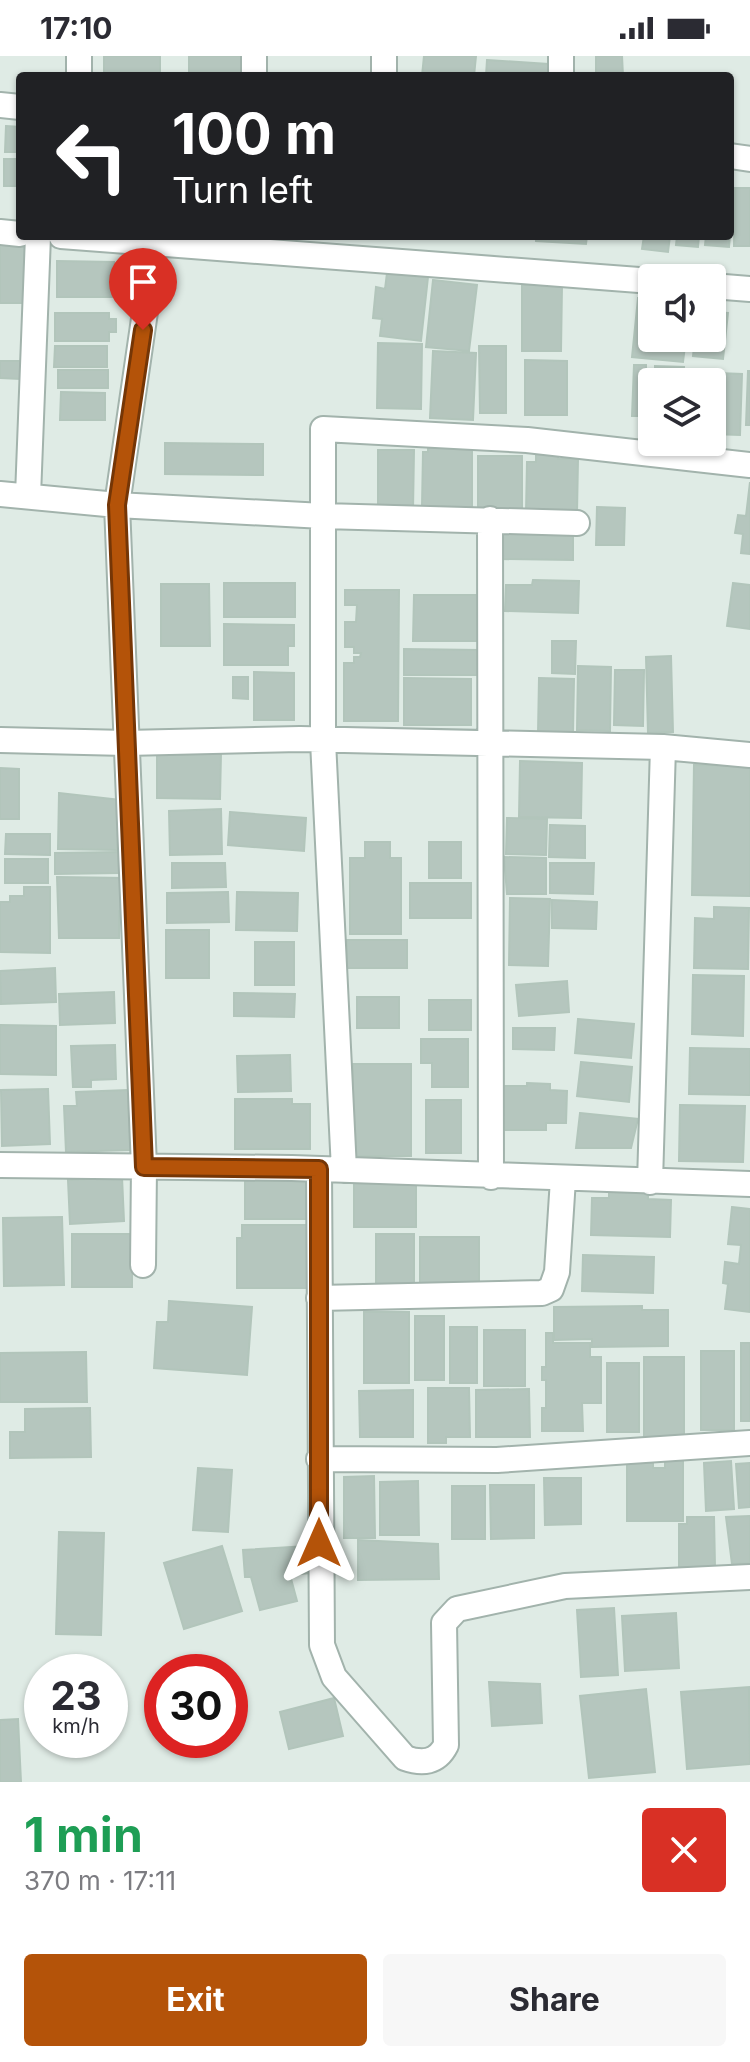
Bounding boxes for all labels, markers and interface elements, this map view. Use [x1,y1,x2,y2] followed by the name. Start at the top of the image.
[40,10,113,46] text: 17:10
[172,100,336,168] text: 100 m
[40,104,144,208] icon: left
[172,168,313,212] text: Turn left
[109,248,177,330] pin
[121,260,165,304] icon: arrive
[638,264,726,456] map controls
[638,264,726,352] button: sound
[638,368,726,456] button: layers
[277,1501,361,1585] position arrow
[144,1654,248,1758] speed limit sign: 30
[50,1671,102,1720] text: 23
[52,1714,100,1738] text: km/h
[24,1805,143,1864] text: 1 min
[642,1808,726,1892] button: close
[24,1865,176,1896] text: 370 m · 17:11
[24,1954,367,2046] button: Exit
[383,1954,726,2046] button: Share

